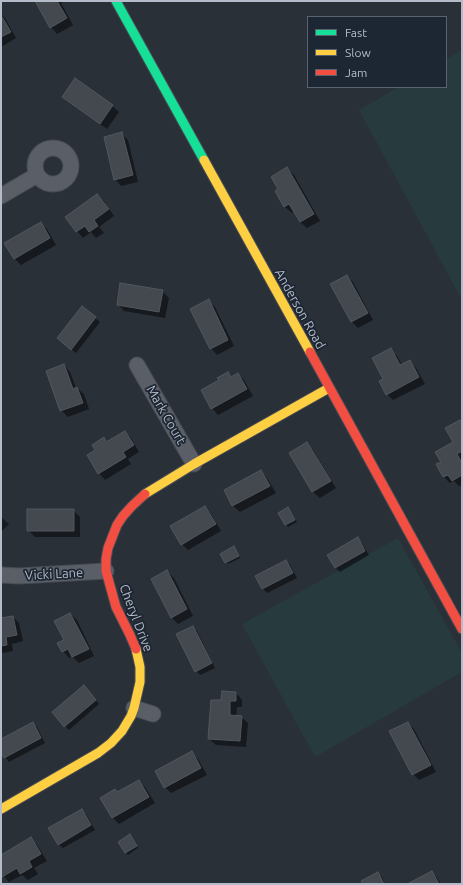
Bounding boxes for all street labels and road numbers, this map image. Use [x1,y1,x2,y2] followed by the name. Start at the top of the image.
[272,266,328,352] street label: Anderson Road
[143,383,189,447] street label: Mark Court
[24,565,84,583] street label: Vicki Lane
[116,582,156,654] street label: Cheryl Drive

